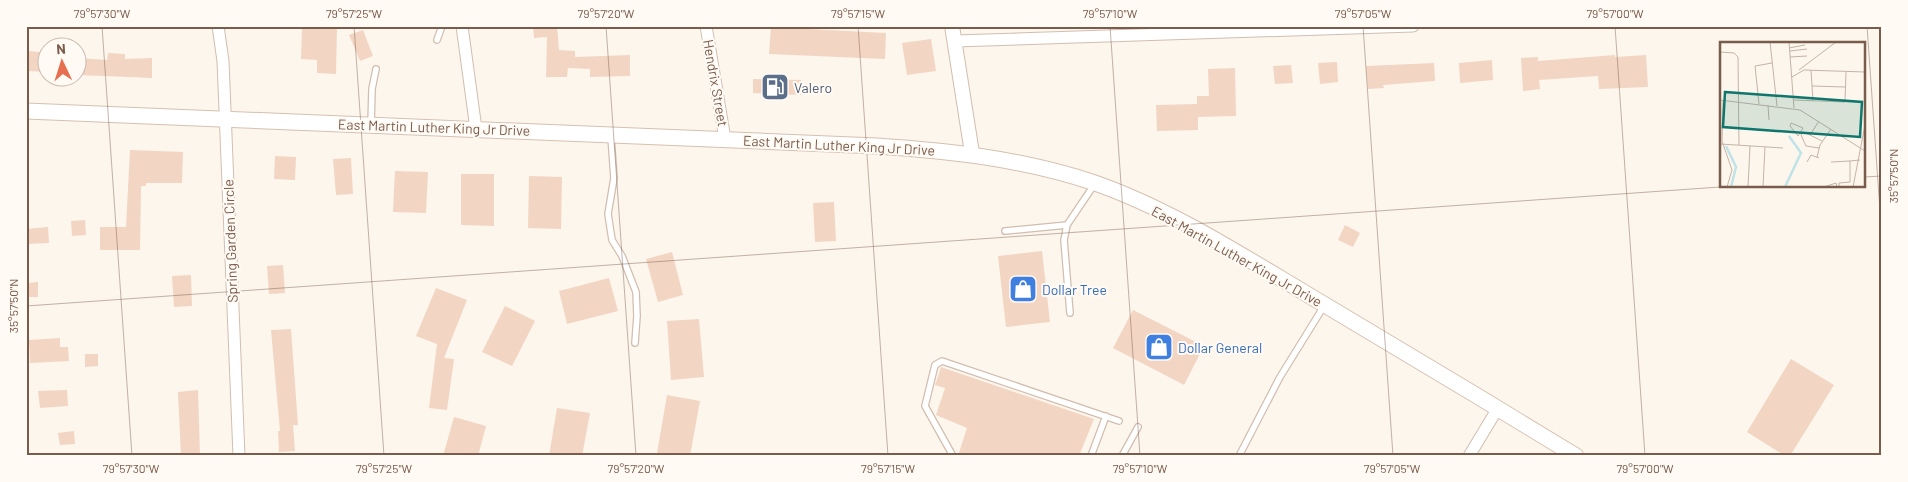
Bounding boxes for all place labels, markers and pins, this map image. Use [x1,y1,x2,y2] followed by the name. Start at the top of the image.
[760,72,790,102] fuel station icon: Valero
[794,79,832,96] place label: Valero
[1008,274,1038,304] shop icon: Dollar Tree
[1042,281,1107,298] place label: Dollar Tree
[1144,332,1174,362] shop icon: Dollar General
[1178,339,1262,356] place label: Dollar General

